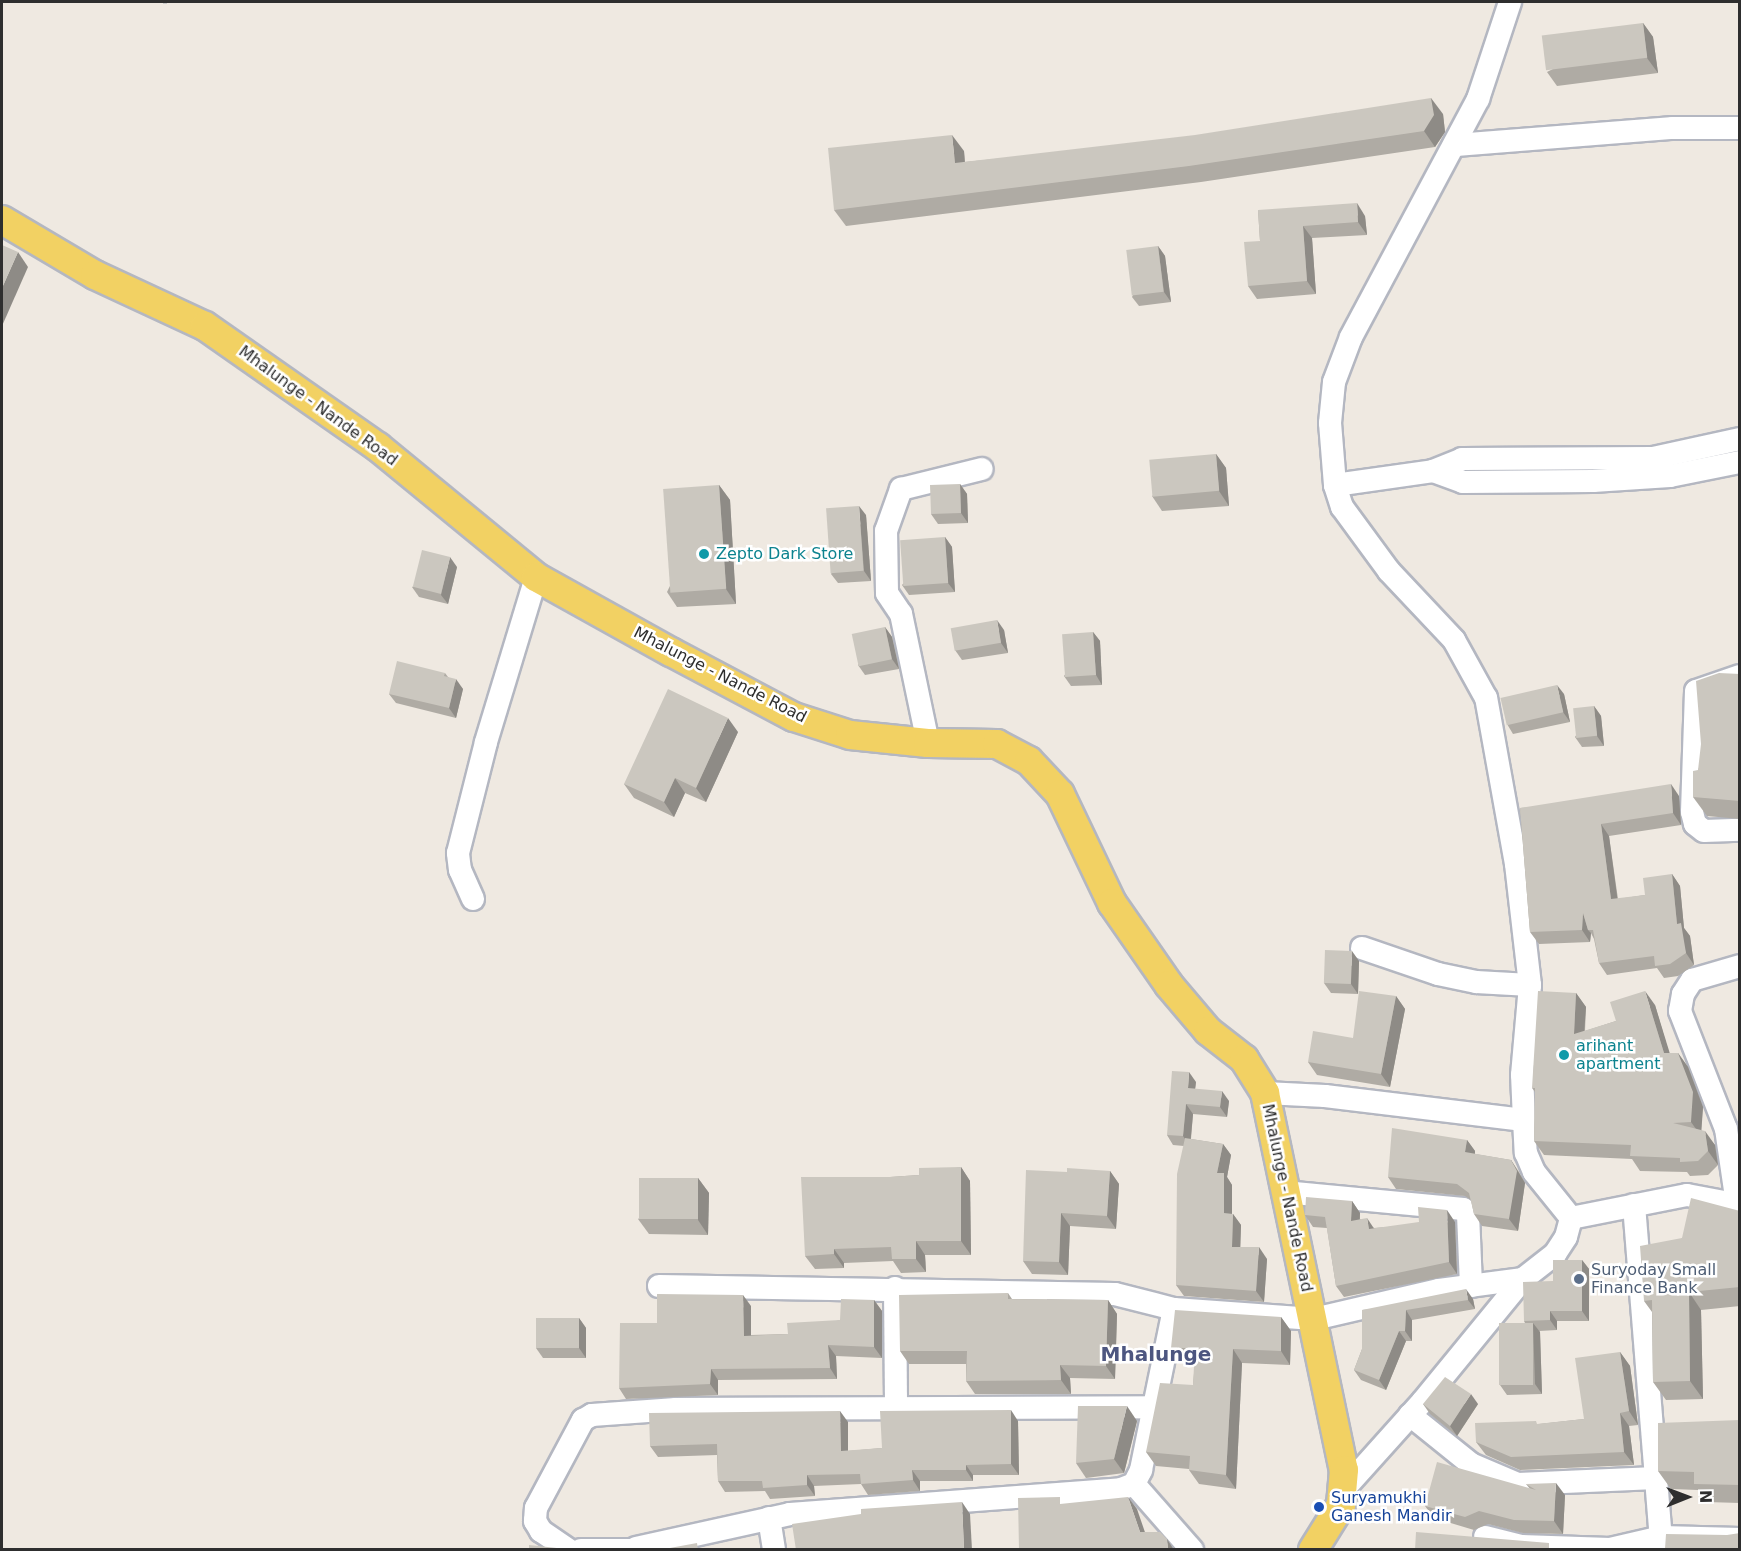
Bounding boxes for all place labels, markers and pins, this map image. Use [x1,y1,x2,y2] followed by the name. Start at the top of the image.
[716,544,853,564] place label: Zepto Dark Store
[697,547,711,561] marker: Zepto Dark Store
[1576,1036,1660,1074] place label: arihant apartment
[1557,1048,1571,1062] marker: arihant apartment
[1591,1260,1716,1298] place label: Suryoday Small Finance Bank
[1572,1272,1586,1286] marker: Suryoday Small Finance Bank
[1331,1488,1452,1526] place label: Suryamukhi Ganesh Mandir
[1312,1500,1326,1514] marker: Suryamukhi Ganesh Mandir

